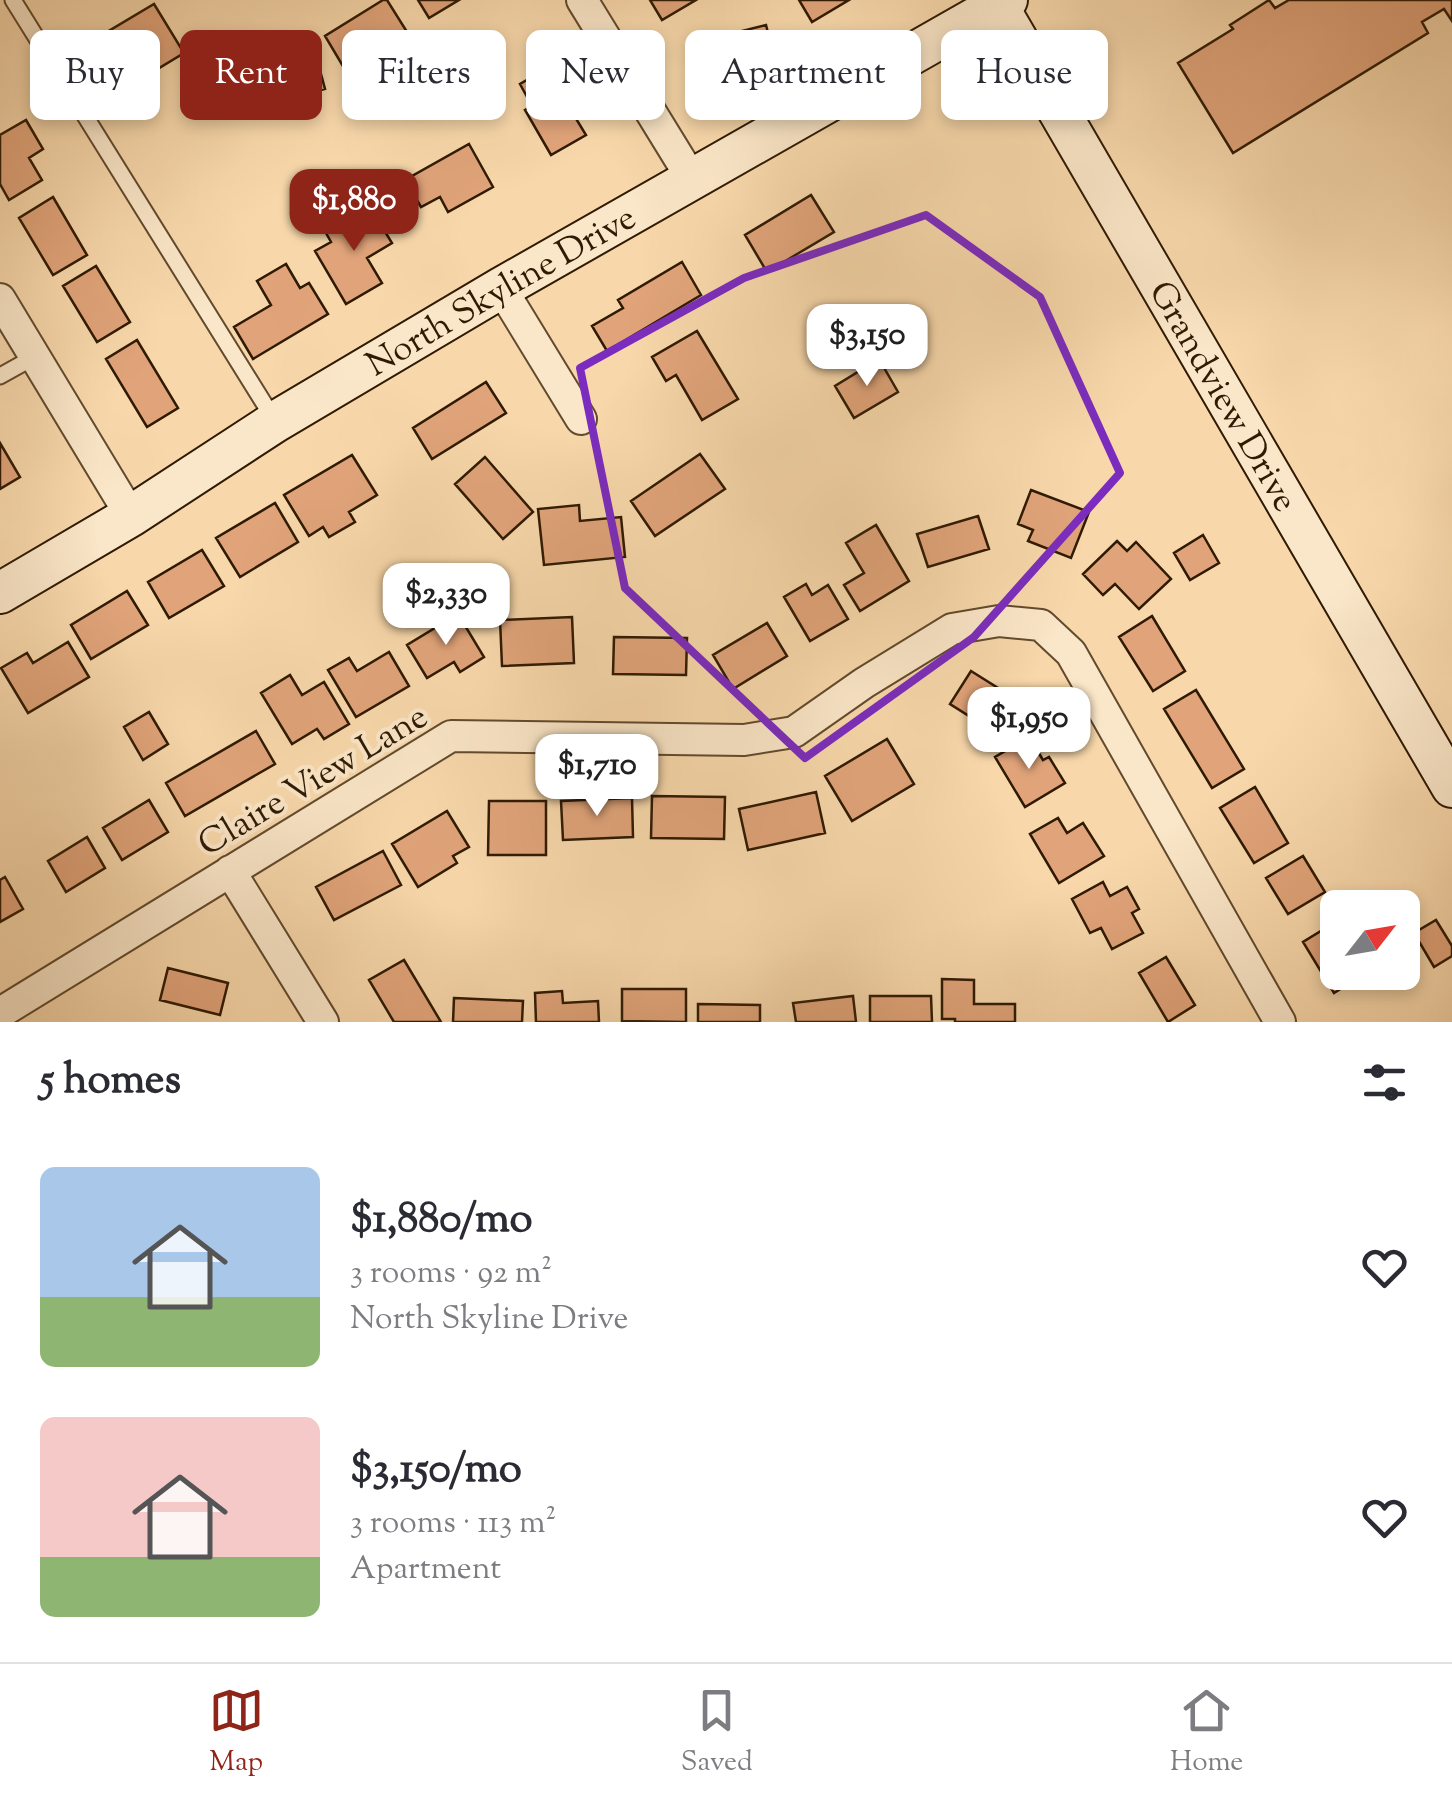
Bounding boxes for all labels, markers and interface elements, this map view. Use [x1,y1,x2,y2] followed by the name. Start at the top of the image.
[30,30,160,120] chip: Buy
[180,30,322,120] chip: Rent
[342,30,506,120] chip: Filters
[526,30,665,120] chip: New
[685,30,921,120] chip: Apartment
[941,30,1108,120] chip: House
[273,169,435,254] pin: $1,880
[312,178,396,224] text: $1,880
[357,194,646,391] street label: North Skyline Drive
[1134,272,1309,522] street label: Grandview Drive
[786,304,948,389] pin: $3,150
[829,313,905,359] text: $3,150
[365,563,527,648] pin: $2,330
[405,572,487,618] text: $2,330
[948,687,1110,772] pin: $1,950
[189,693,438,871] street label: Claire View Lane
[989,696,1069,742] text: $1,950
[516,734,678,819] pin: $1,710
[557,743,637,789] text: $1,710
[1320,890,1420,990] north arrow
[1320,890,1420,990] map controls
[40,1052,181,1112] text: 5 homes
[1357,1055,1412,1110] icon: filters
[350,1191,532,1251] text: $1,880/mo
[120,1207,240,1327] icon: home
[1357,1240,1412,1295] icon: heart
[350,1251,552,1297] text: 3 rooms · 92 m²
[350,1297,628,1343] text: North Skyline Drive
[350,1441,522,1501] text: $3,150/mo
[120,1457,240,1577] icon: home
[1357,1490,1412,1545] icon: heart
[350,1501,556,1547] text: 3 rooms · 113 m²
[350,1547,501,1593] text: Apartment
[209,1683,264,1783] tab: Map
[681,1683,753,1783] tab: Saved
[1170,1683,1243,1783] tab: Home

